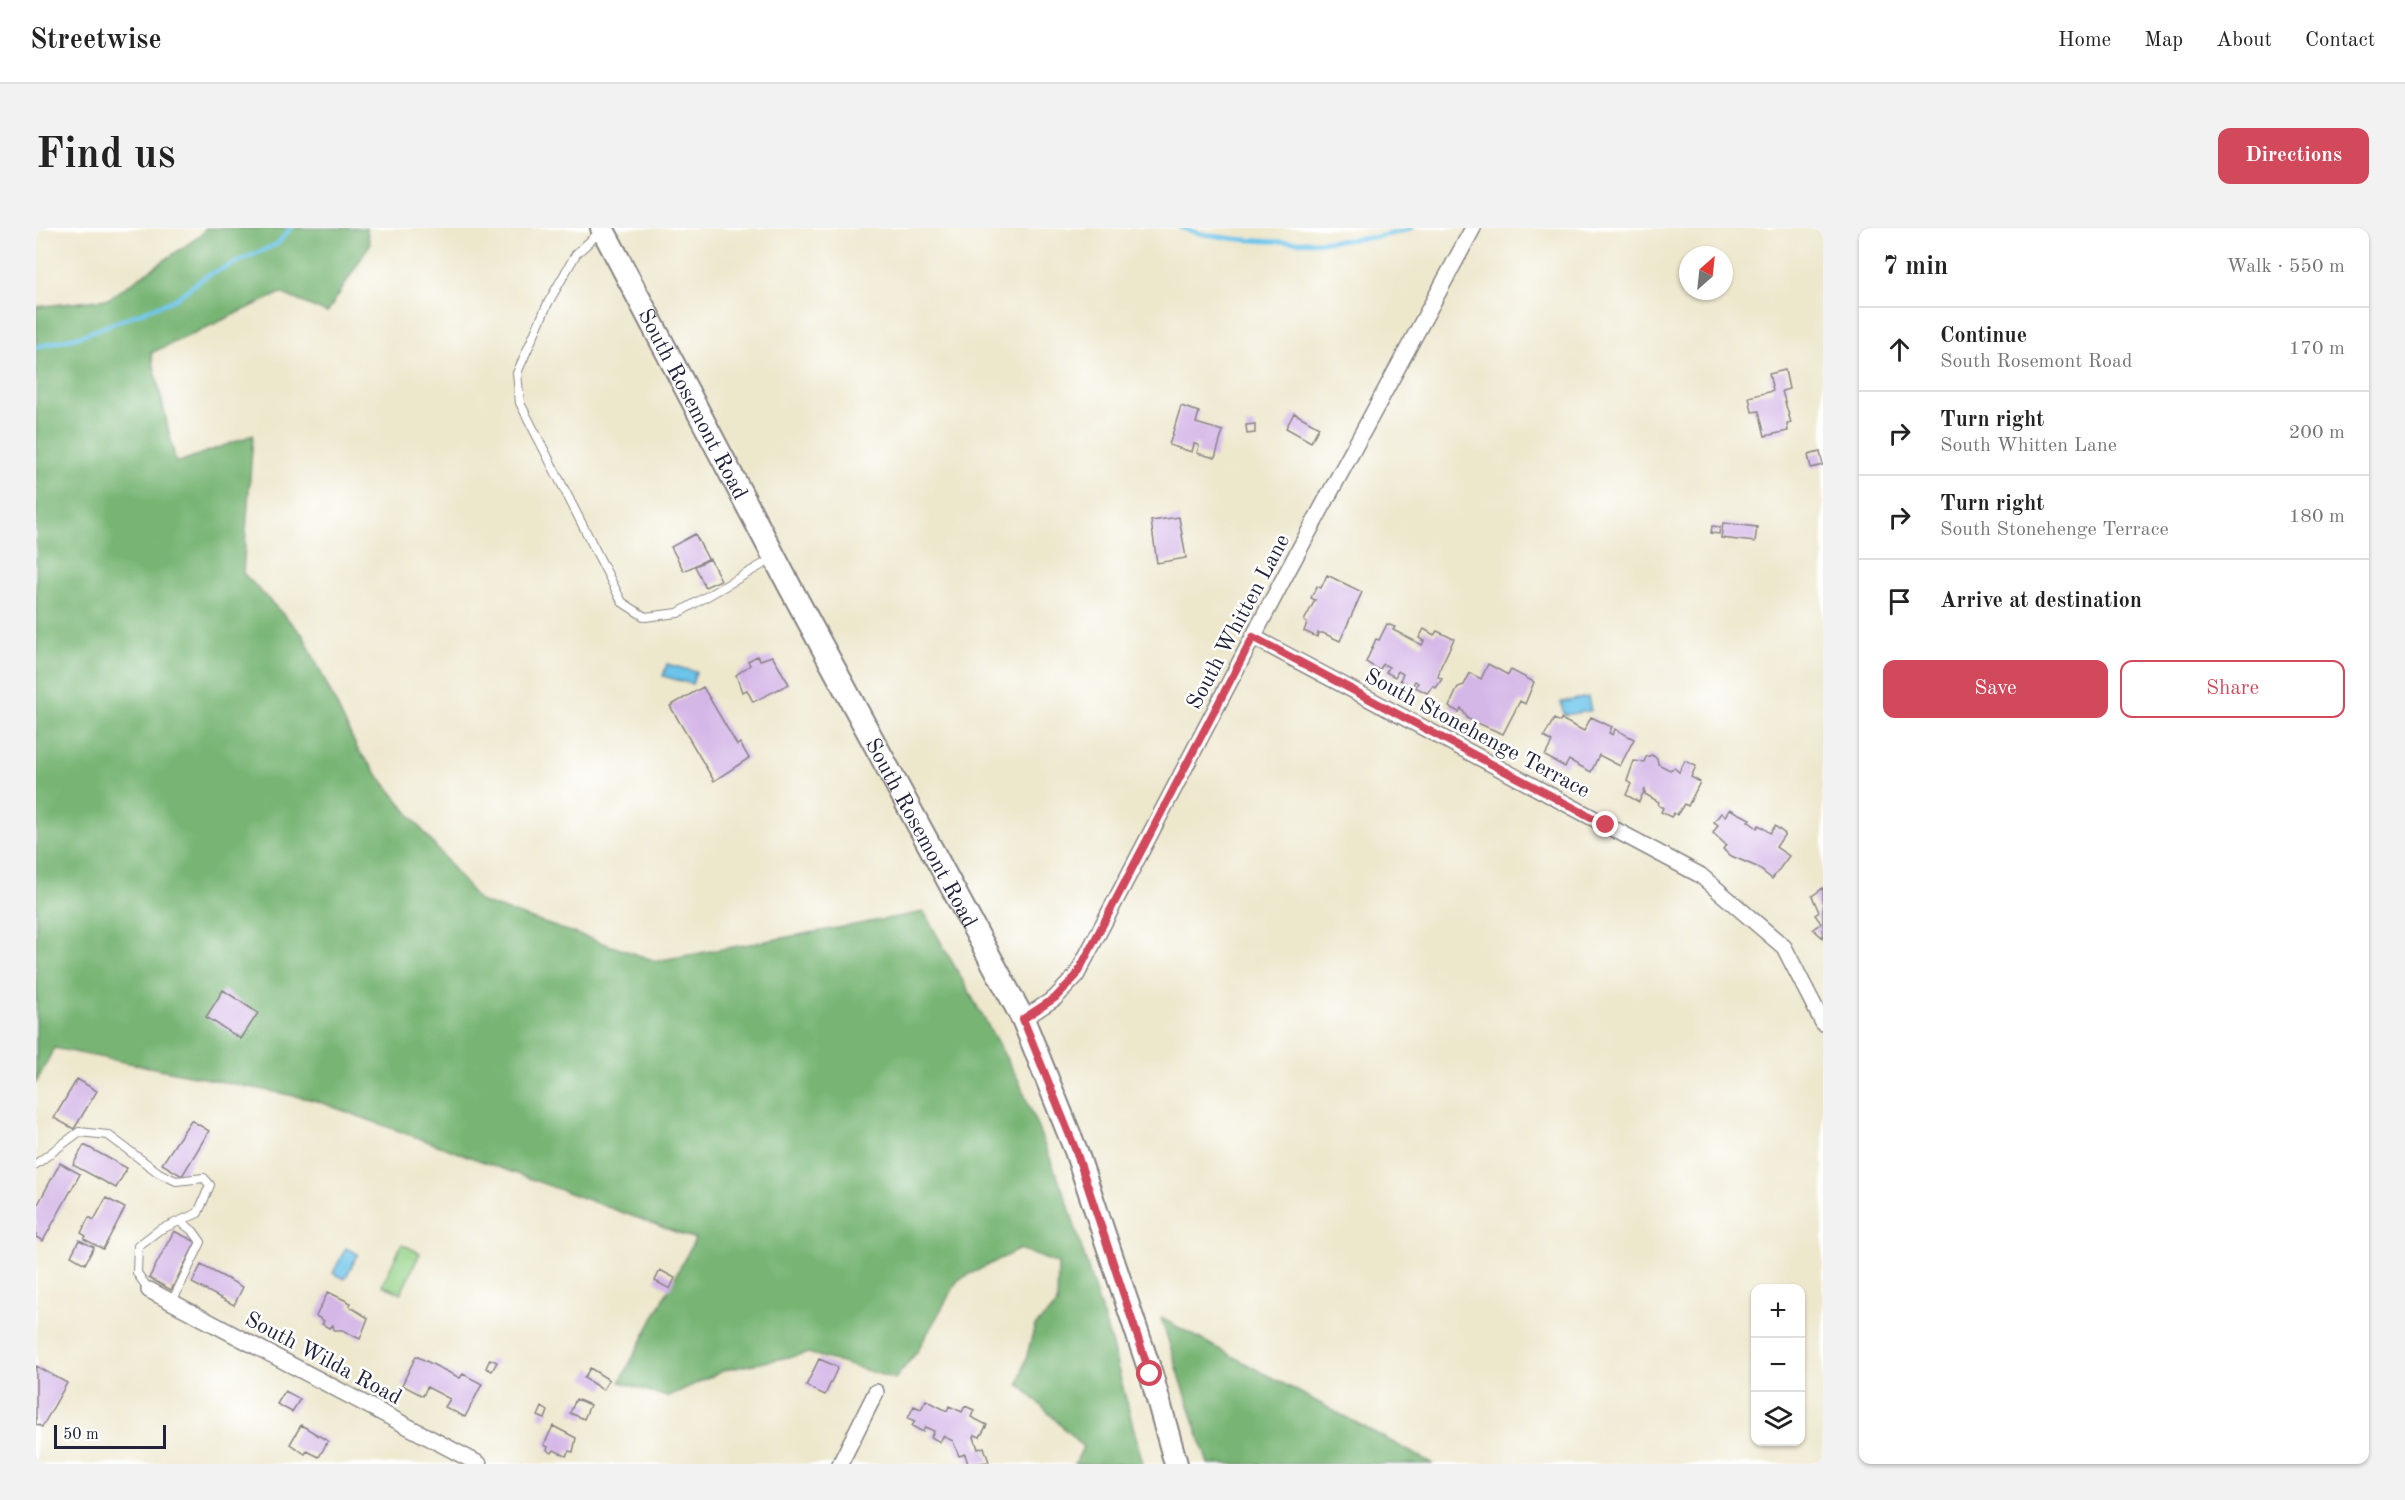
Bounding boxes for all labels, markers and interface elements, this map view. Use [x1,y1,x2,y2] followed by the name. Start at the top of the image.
[30,27,162,55] text: Streetwise
[2058,30,2111,51] text: Home
[2144,30,2183,51] text: Map
[2216,30,2272,51] text: About
[2305,30,2375,51] text: Contact
[2218,128,2369,184] button: Directions
[36,135,175,177] text: Find us
[1679,246,1733,300] north arrow
[1883,254,1948,280] text: 7 min
[2226,257,2345,277] text: Walk · 550 m
[633,305,751,503] street label: South Rosemont Road
[1940,325,2027,347] text: Continue
[1883,333,1916,366] icon: ahead
[2289,339,2345,359] text: 170 m
[1940,352,2132,372] text: South Rosemont Road
[1940,409,2044,431] text: Turn right
[1883,417,1916,450] icon: right
[2289,423,2345,443] text: 200 m
[1940,436,2117,456] text: South Whitten Lane
[1940,493,2044,515] text: Turn right
[1883,501,1916,534] icon: right
[2289,507,2345,527] text: 180 m
[1940,520,2169,540] text: South Stonehenge Terrace
[1183,531,1294,713] street label: South Whitten Lane
[1883,585,1916,618] icon: arrive
[1940,590,2142,612] text: Arrive at destination
[1883,660,2108,718] button: Save
[2120,660,2345,718] button: Share
[1361,665,1593,803] street label: South Stonehenge Terrace
[861,735,981,932] street label: South Rosemont Road
[1592,811,1618,837] route end
[1751,1284,1805,1446] map controls
[1751,1284,1805,1338] button: +
[241,1308,405,1409] street label: South Wilda Road
[1751,1338,1805,1392] button: −
[1136,1360,1162,1386] route start
[1751,1392,1805,1446] button: layers
[54,1422,166,1450] scale bar
[63,1427,99,1443] text: 50 m

